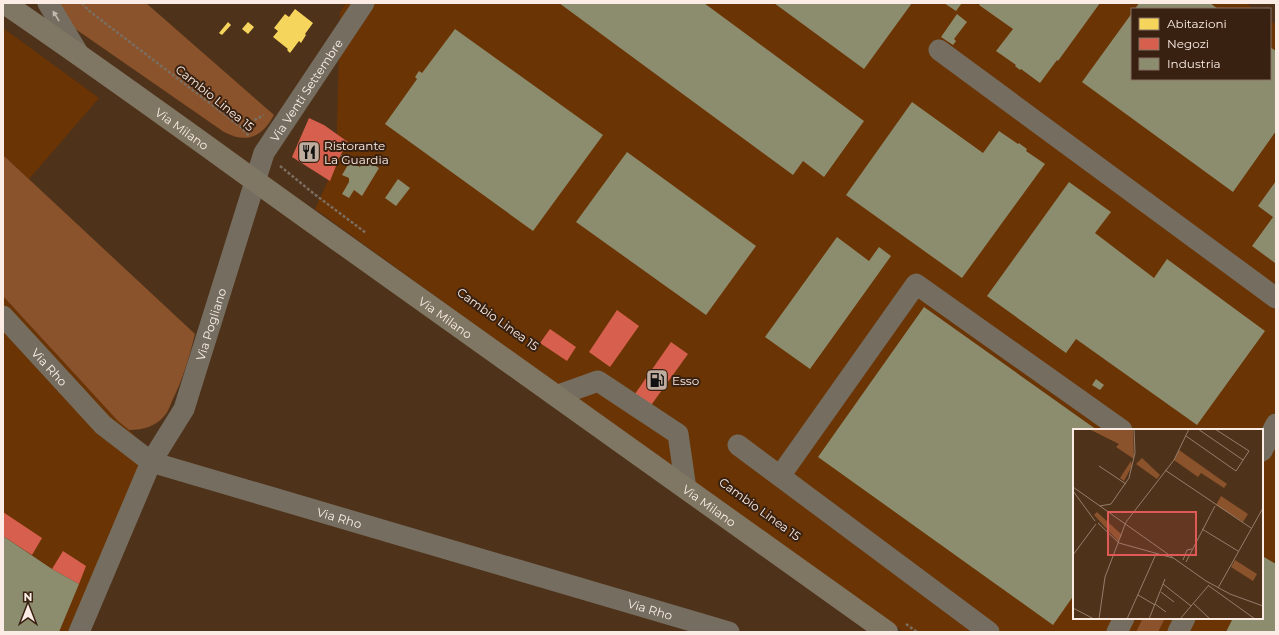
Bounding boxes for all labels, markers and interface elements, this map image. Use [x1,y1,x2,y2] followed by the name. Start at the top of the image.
[1131,8,1271,80] legend
[52,10,59,22] one-way arrow
[1167,16,1227,31] text: Abitazioni
[266,36,346,144] street label: Via Venti Settembre
[1167,36,1209,51] text: Negozi
[1167,56,1221,71] text: Industria
[173,62,258,135] street label: Cambio Linea 15
[153,104,212,153] street label: Via Milano
[324,138,389,167] place label: Ristorante La Guardia
[296,139,322,165] restaurant icon: Ristorante La Guardia
[454,284,542,354] street label: Cambio Linea 15
[192,286,229,362] street label: Via Pogliano
[416,293,475,341] street label: Via Milano
[29,345,71,389] street label: Via Rho
[644,367,670,393] fuel station icon: Esso
[672,373,699,388] place label: Esso
[1073,429,1263,619] inset map
[716,474,804,544] street label: Cambio Linea 15
[680,481,739,529] street label: Via Milano
[315,504,364,531] street label: Via Rho
[8,587,48,627] north arrow
[24,590,32,604] text: N
[626,595,675,623] street label: Via Rho

